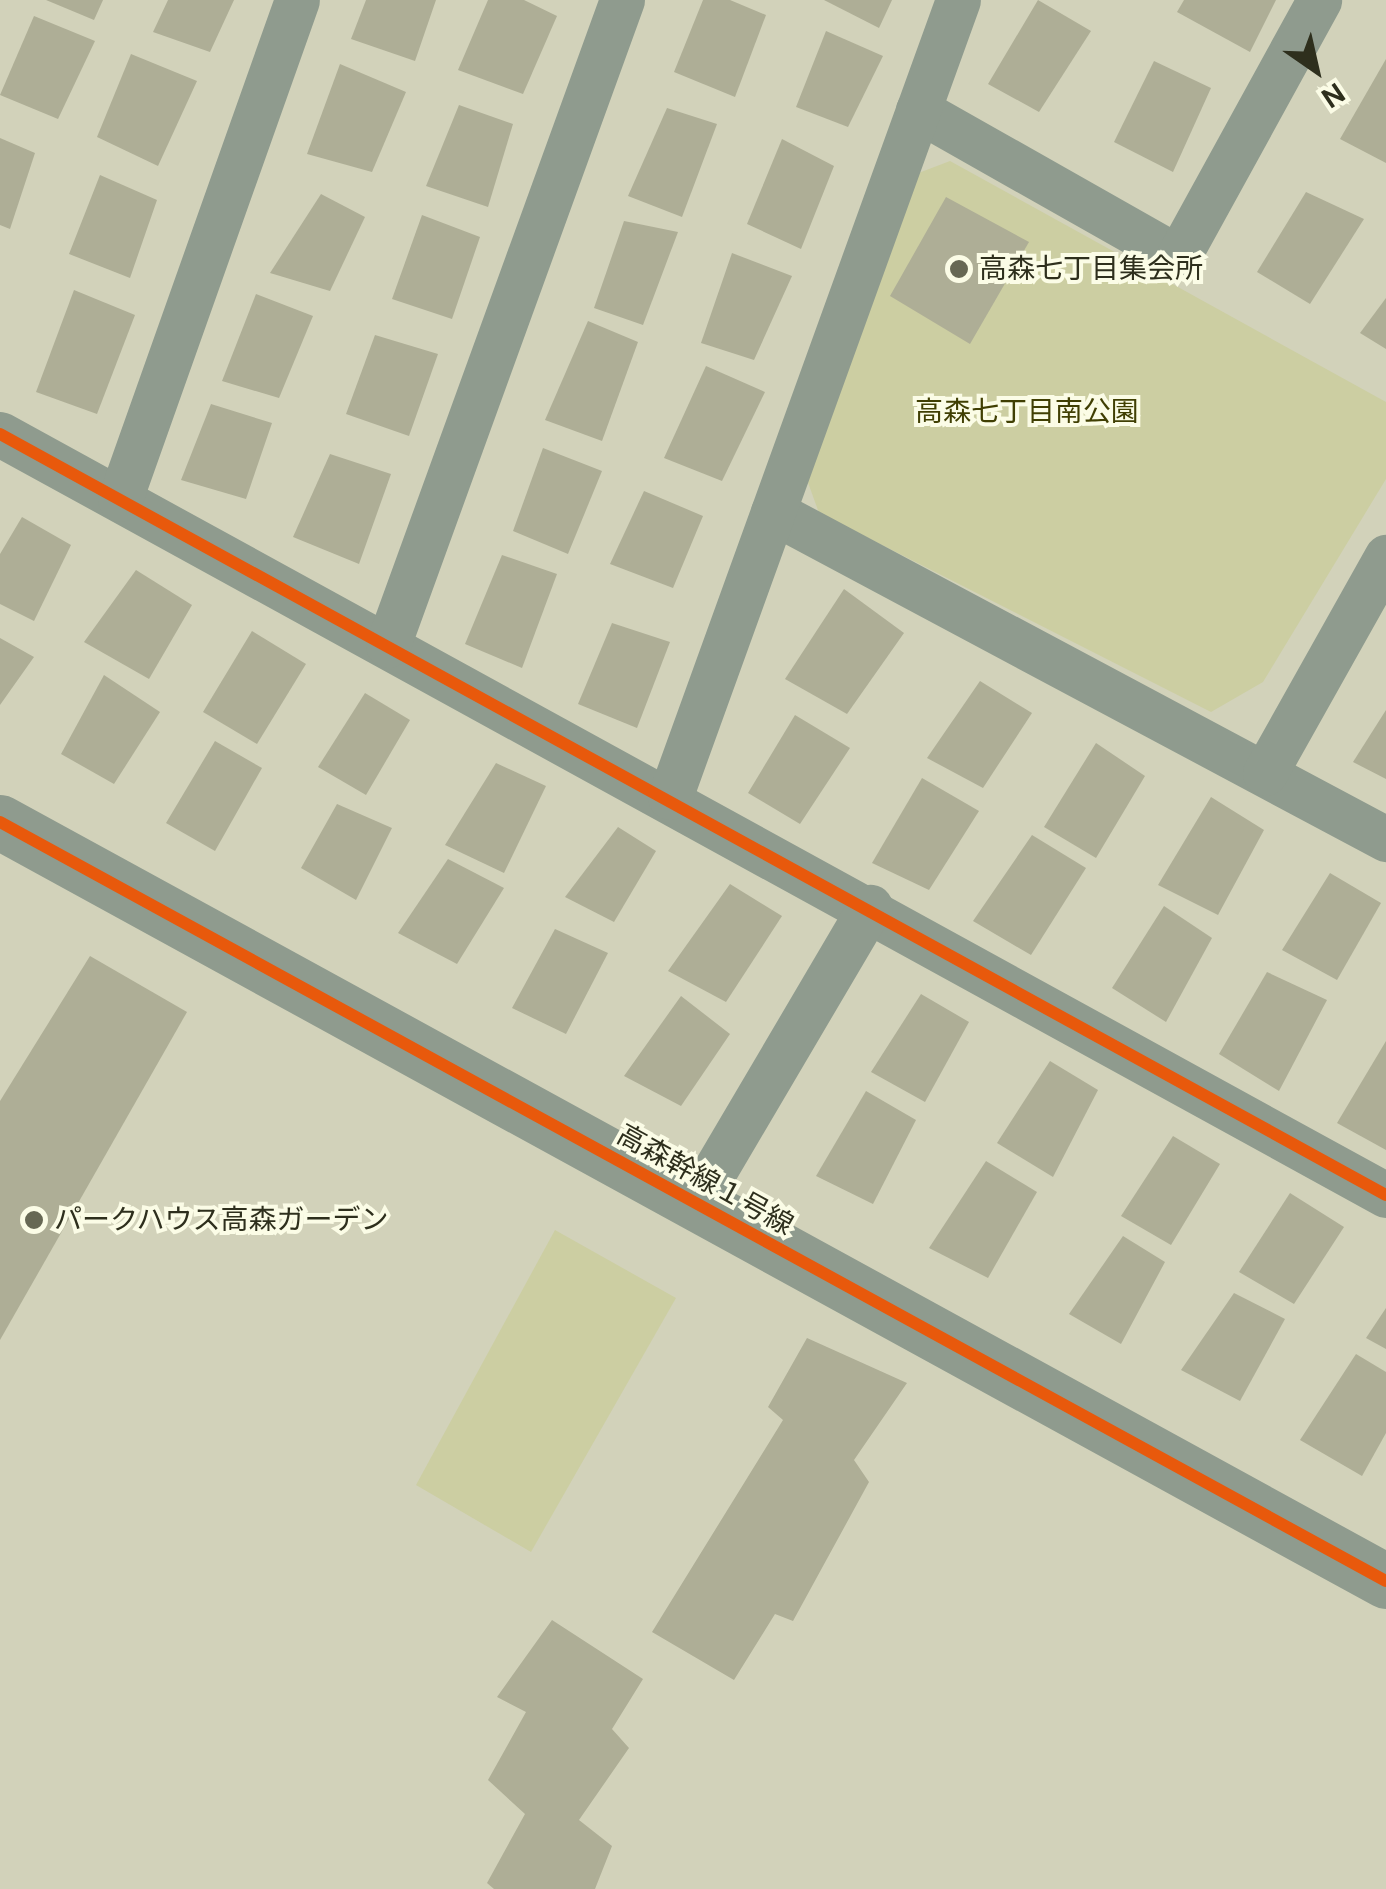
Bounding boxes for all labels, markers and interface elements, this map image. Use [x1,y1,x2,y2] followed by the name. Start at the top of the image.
[1266,20,1366,120] north arrow
[1314,74,1352,116] text: N
[979,252,1203,286] place label: 高森七丁目集会所
[948,258,970,280] marker: 高森七丁目集会所
[915,395,1139,429] park label: 高森七丁目南公園
[611,1118,799,1242] street label: 高森幹線１号線
[54,1203,390,1237] place label: パークハウス高森ガーデン
[23,1209,45,1231] marker: パークハウス高森ガーデン

